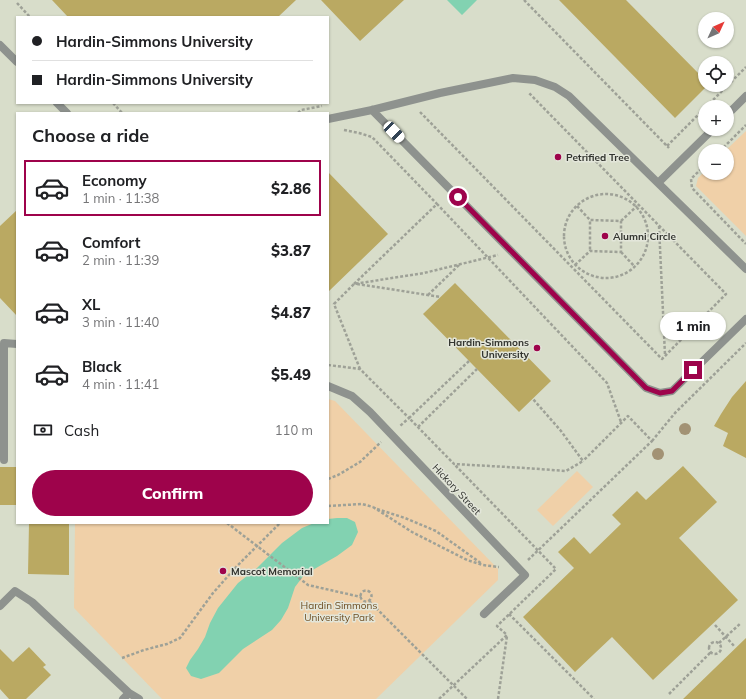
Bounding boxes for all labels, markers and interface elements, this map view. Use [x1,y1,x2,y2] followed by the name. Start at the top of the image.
[698,12,734,48] north arrow
[698,12,734,180] map controls
[56,32,253,51] text: Hardin-Simmons University
[698,56,734,92] button: locate
[56,70,253,89] text: Hardin-Simmons University
[698,100,734,136] button: +
[381,119,407,145] car
[32,124,149,147] text: Choose a ride
[698,144,734,180] button: −
[566,151,630,164] place label: Petrified Tree
[553,152,563,162] marker: Petrified Tree
[34,170,70,206] icon: car
[82,171,147,190] text: Economy
[271,179,311,198] text: $2.86
[449,188,467,206] route start
[82,190,159,206] text: 1 min · 11:38
[613,230,676,243] place label: Alumni Circle
[600,231,610,241] marker: Alumni Circle
[34,232,70,268] icon: car
[82,233,140,252] text: Comfort
[271,241,311,260] text: $3.87
[82,252,159,268] text: 2 min · 11:39
[34,294,70,330] icon: car
[82,295,100,314] text: XL
[271,303,311,322] text: $4.87
[660,312,726,340] callout: 1 min
[82,314,159,330] text: 3 min · 11:40
[676,318,710,334] text: 1 min
[448,336,530,361] place label: Hardin-Simmons University
[532,343,542,353] marker: Hardin-Simmons University
[34,356,70,392] icon: car
[82,357,121,376] text: Black
[684,361,702,379] route end
[271,365,311,384] text: $5.49
[82,376,159,392] text: 4 min · 11:41
[32,419,54,441] icon: cash
[64,421,99,440] text: Cash
[275,422,313,438] text: 110 m
[430,461,484,518] street label: Hickory Street
[32,470,313,516] button: Confirm
[231,565,313,578] place label: Mascot Memorial
[218,566,228,576] marker: Mascot Memorial
[301,599,377,624] park label: Hardin Simmons University Park

